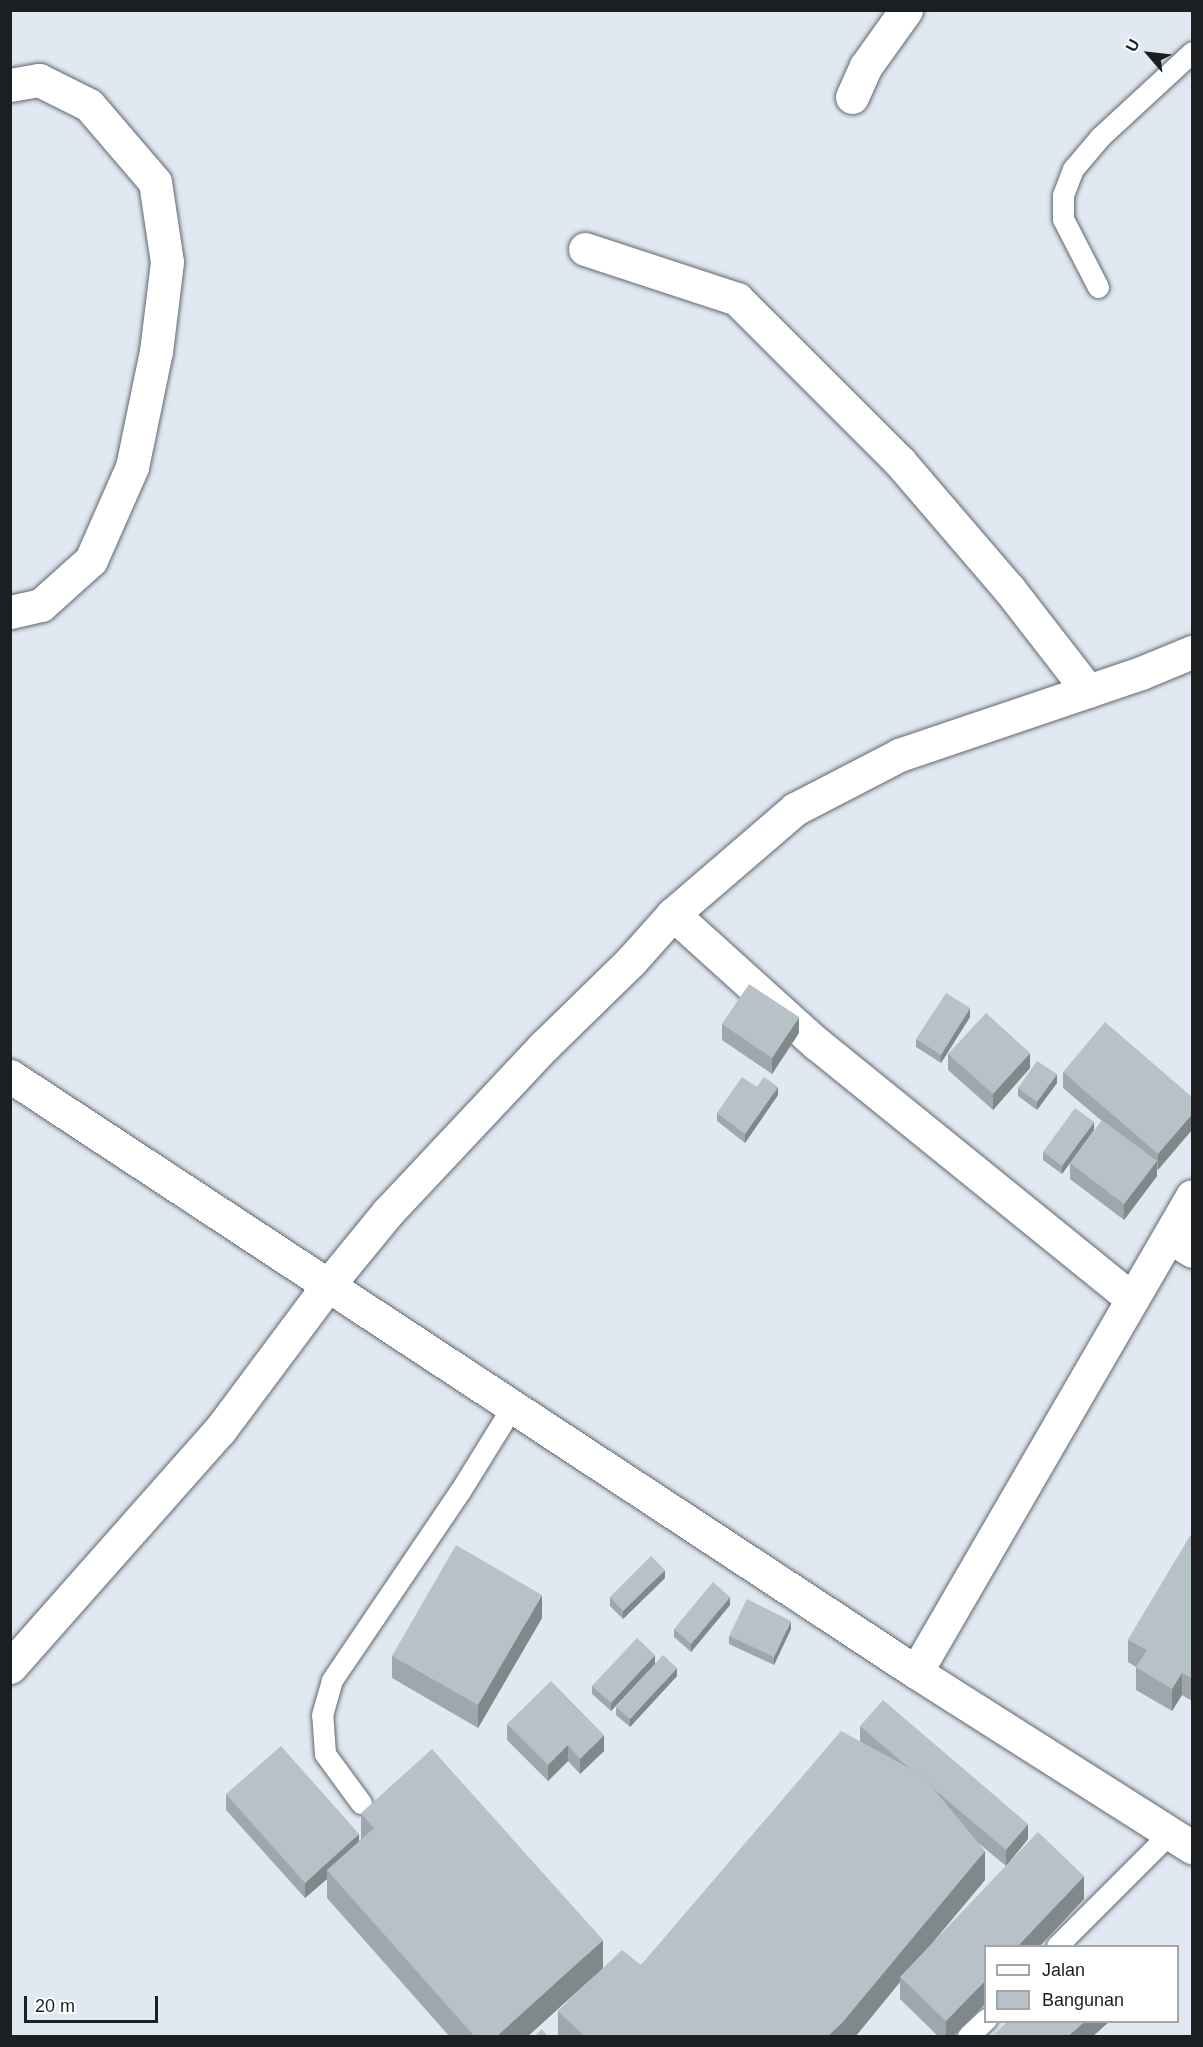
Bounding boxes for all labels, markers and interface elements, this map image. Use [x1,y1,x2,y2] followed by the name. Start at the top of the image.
[1119,24,1179,84] north arrow
[1122,36,1143,54] text: U
[984,1945,1179,2023] legend
[1042,1960,1085,1980] text: Jalan
[27,1984,160,2022] scale bar
[1042,1990,1124,2010] text: Bangunan
[35,1996,75,2016] text: 20 m

